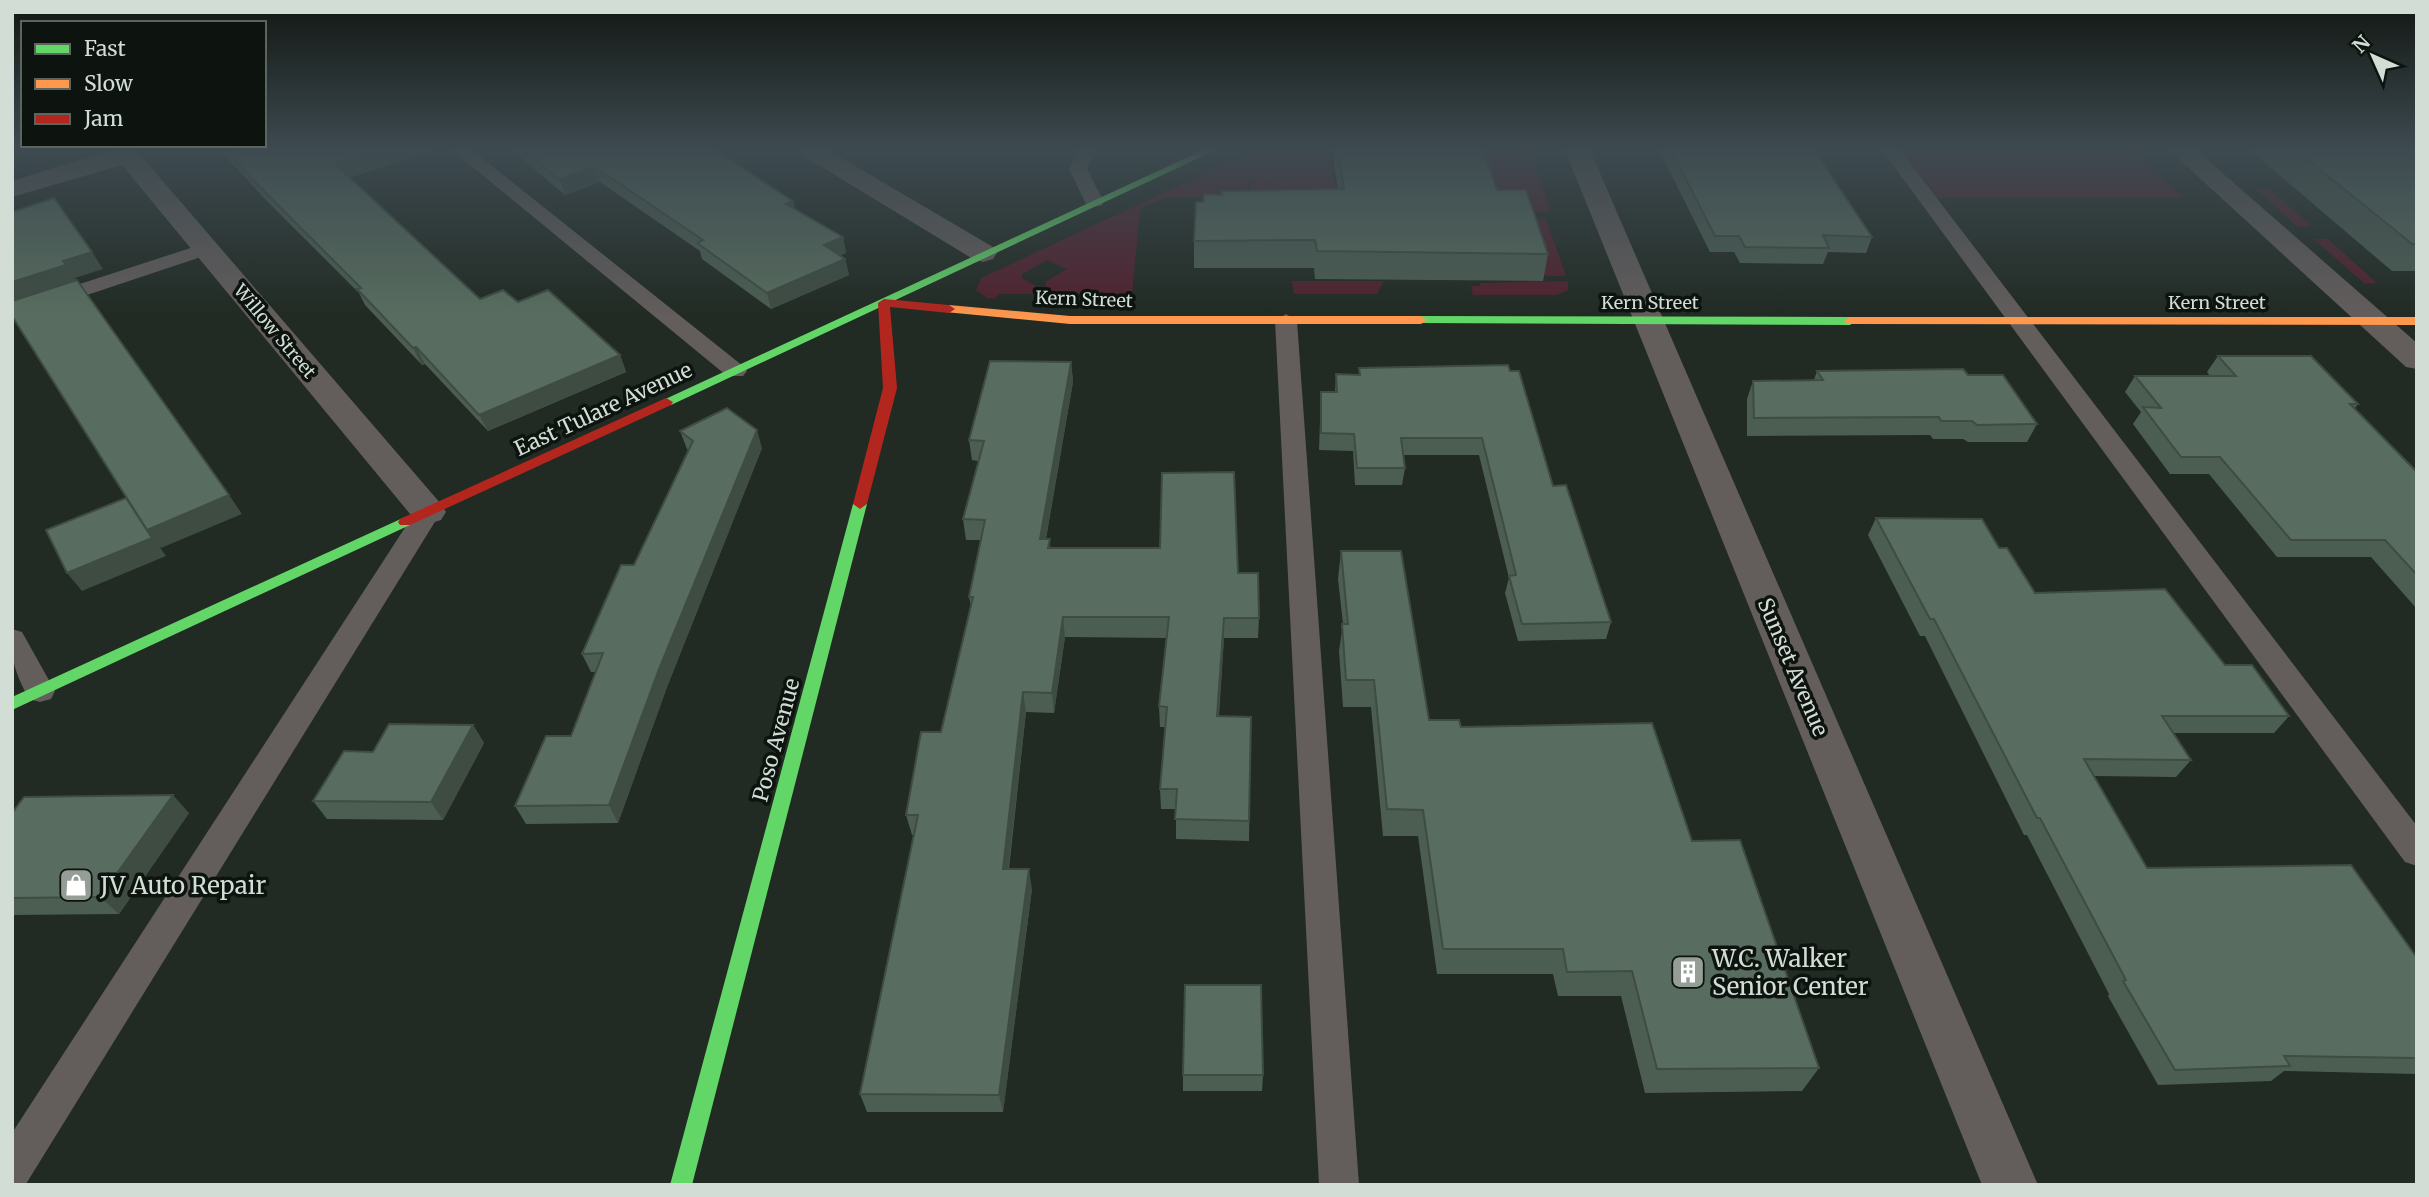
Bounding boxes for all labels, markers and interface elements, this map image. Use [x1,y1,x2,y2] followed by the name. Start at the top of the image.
[21,21,266,147] legend
[2338,21,2408,91] north arrow
[2347,30,2375,58] text: N
[84,35,126,62] text: Fast
[84,70,133,97] text: Slow
[83,105,123,132] text: Jam
[228,278,321,383] street label: Willow Street
[1035,286,1133,312] street label: Kern Street
[1601,291,1699,314] street label: Kern Street
[2168,291,2266,314] street label: Kern Street
[510,356,696,462] street label: East Tulare Avenue
[1752,594,1834,740] street label: Sunset Avenue
[747,675,805,805] street label: Poso Avenue
[57,866,95,904] shop icon: JV Auto Repair
[99,870,266,901] place label: JV Auto Repair
[1711,943,1869,1002] place label: W.C. Walker Senior Center
[1669,953,1707,991] building icon: W.C. Walker Senior Center

